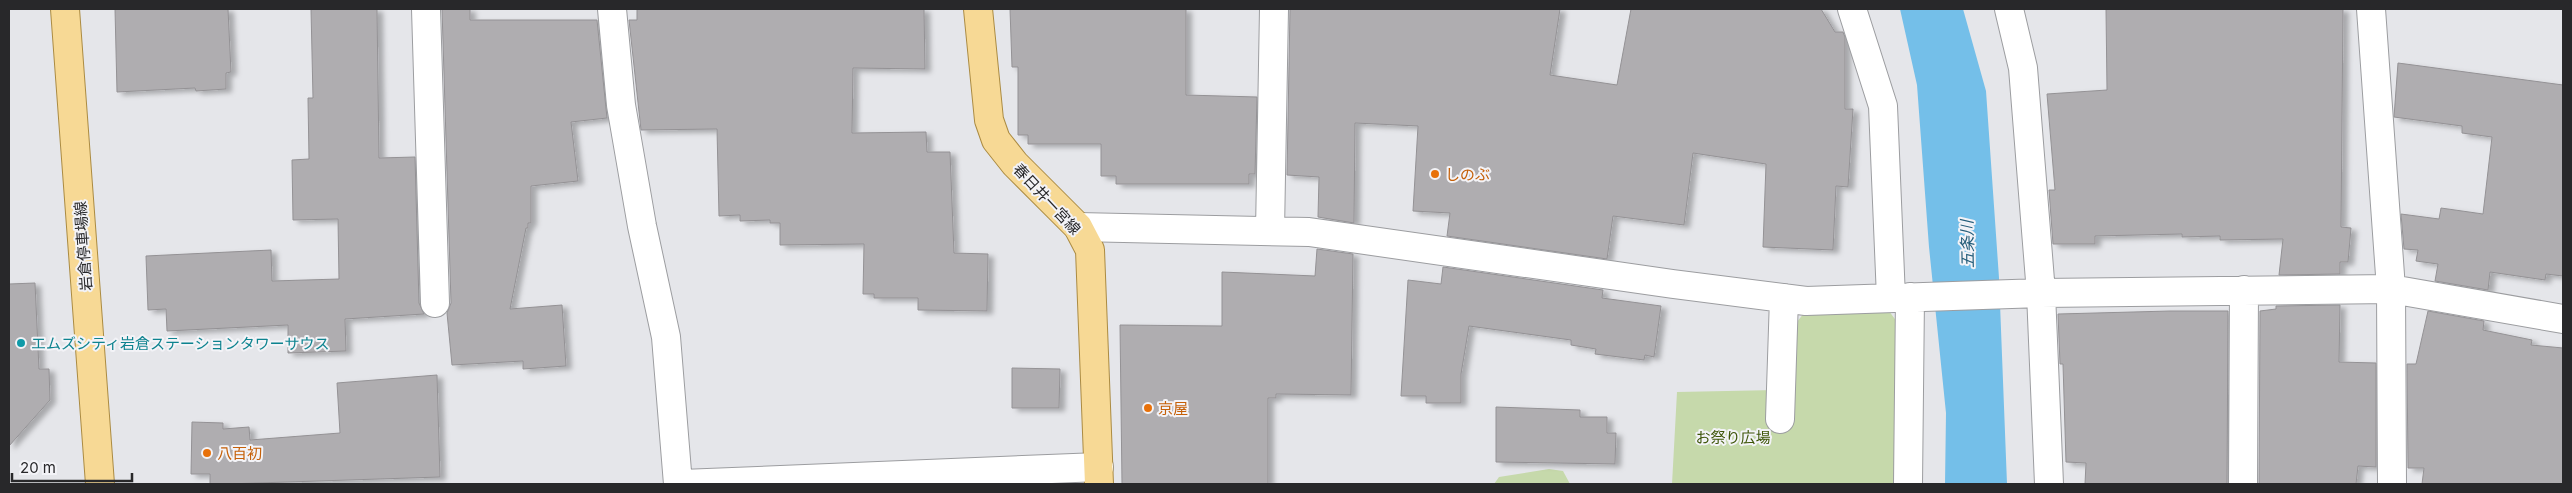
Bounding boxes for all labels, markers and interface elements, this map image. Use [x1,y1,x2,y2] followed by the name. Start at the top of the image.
[1009,160,1085,238] street label: 春日井一宮線
[1445,165,1490,184] place label: しのぶ
[1429,168,1441,180] marker: しのぶ
[70,200,96,292] street label: 岩倉停車場線
[1957,218,1977,268] water label: 五条川
[31,334,330,353] place label: エムズシティ岩倉ステーションタワーサウス
[15,337,27,349] marker: エムズシティ岩倉ステーションタワーサウス
[1158,399,1188,418] place label: 京屋
[1142,402,1154,414] marker: 京屋
[1695,428,1771,447] park label: お祭り広場
[217,444,262,463] place label: 八百初
[201,447,213,459] marker: 八百初
[12,450,132,482] scale bar
[20,458,56,477] text: 20 m

